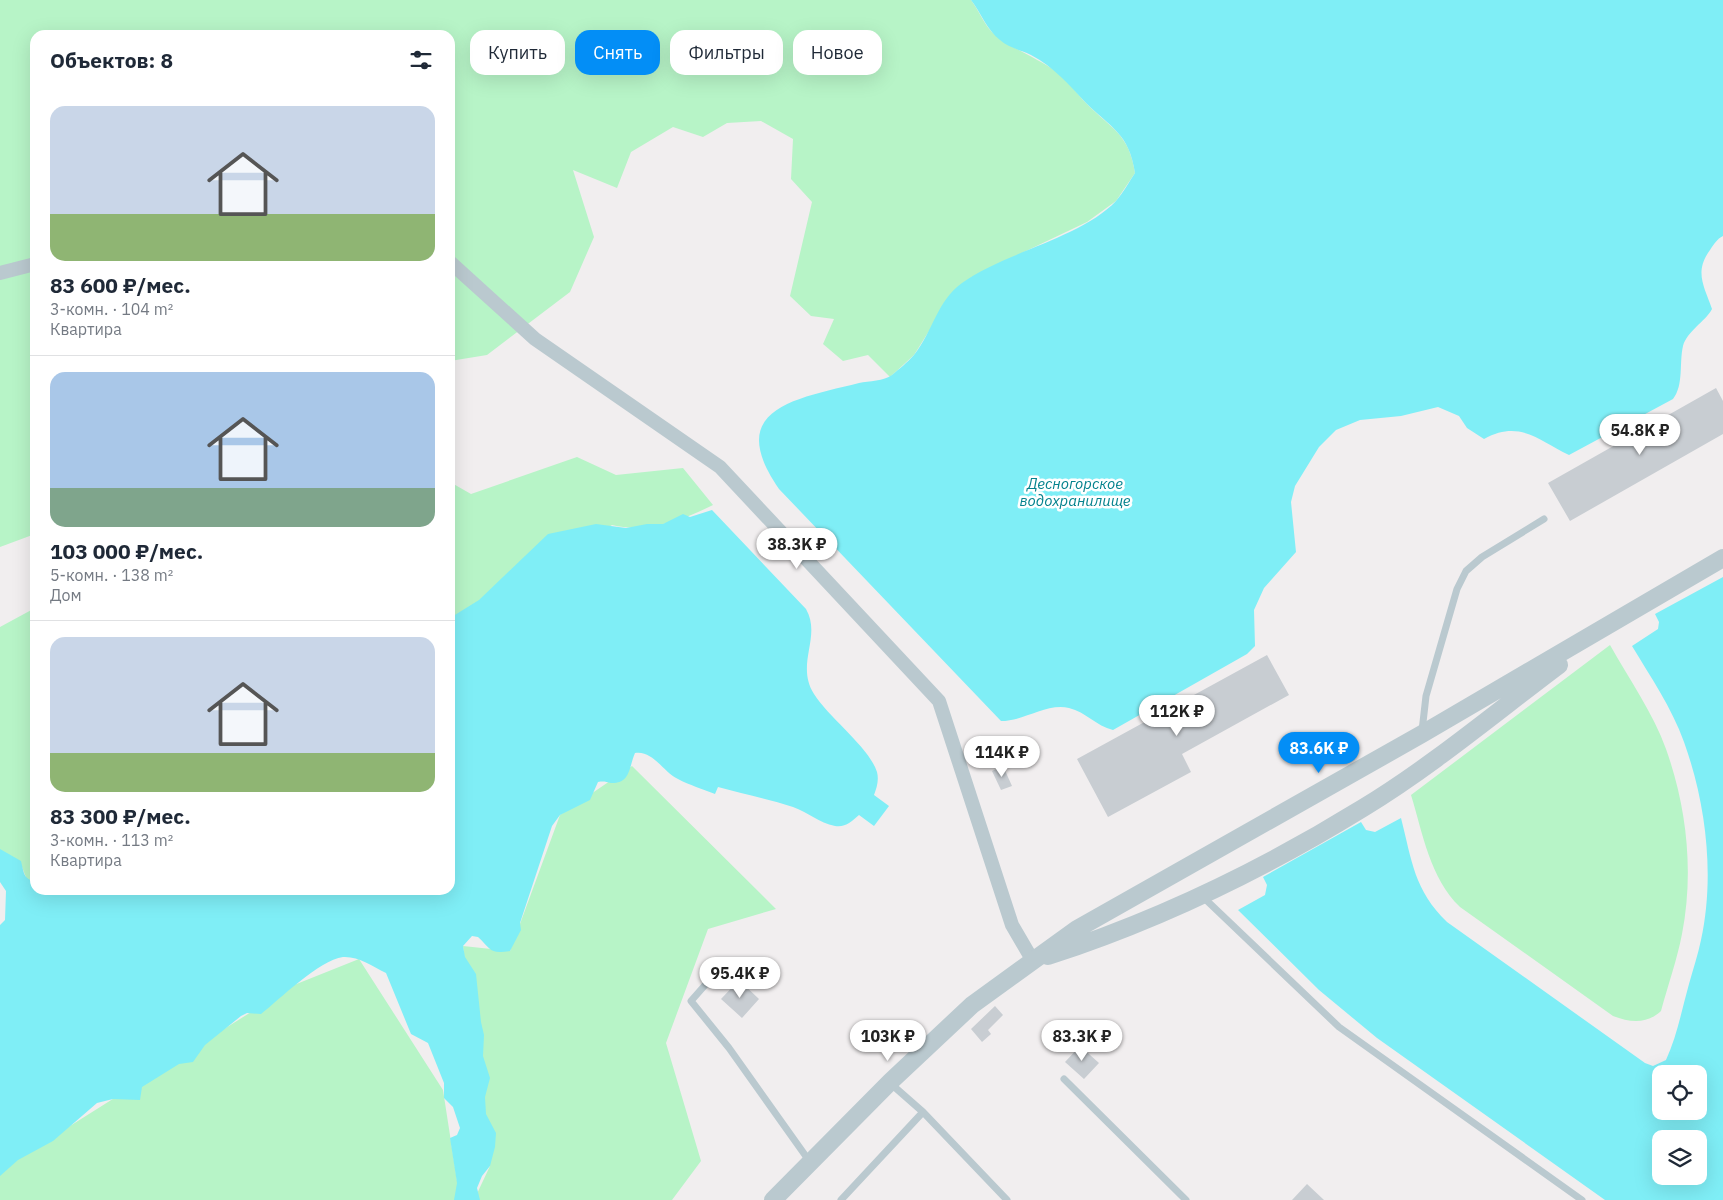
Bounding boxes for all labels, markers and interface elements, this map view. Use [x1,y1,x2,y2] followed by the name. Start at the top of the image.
[470,30,565,75] chip: Купить
[575,30,660,75] chip: Снять
[670,30,783,75] chip: Фильтры
[793,30,882,75] chip: Новое
[50,46,173,74] text: Объектов: 8
[407,46,435,74] icon: filters
[198,139,288,229] icon: home
[50,271,191,299] text: 83 600 ₽/мес.
[50,299,173,319] text: 3-комн. · 104 m²
[50,319,122,339] text: Квартира
[198,404,288,494] icon: home
[1594,414,1686,456] pin: 54.8K ₽
[1610,420,1670,440] text: 54.8K ₽
[1019,474,1131,510] water label: Десногорское водохранилище
[751,528,843,570] pin: 38.3K ₽
[767,534,827,554] text: 38.3K ₽
[50,537,203,565] text: 103 000 ₽/мес.
[50,565,173,585] text: 5-комн. · 138 m²
[50,585,82,605] text: Дом
[198,669,288,759] icon: home
[1136,694,1218,737] pin: 112K ₽
[1150,701,1204,721] text: 112K ₽
[1273,732,1365,774] pin: 83.6K ₽
[961,736,1043,778] pin: 114K ₽
[1289,738,1349,758] text: 83.6K ₽
[975,742,1029,762] text: 114K ₽
[50,802,191,830] text: 83 300 ₽/мес.
[50,830,173,850] text: 3-комн. · 113 m²
[50,850,122,870] text: Квартира
[694,956,786,999] pin: 95.4K ₽
[710,963,770,983] text: 95.4K ₽
[847,1020,929,1062] pin: 103K ₽
[1036,1020,1128,1062] pin: 83.3K ₽
[861,1026,915,1046] text: 103K ₽
[1052,1026,1112,1046] text: 83.3K ₽
[1652,1065,1707,1185] map controls
[1652,1065,1707,1120] button: locate
[1652,1130,1707,1185] button: layers

